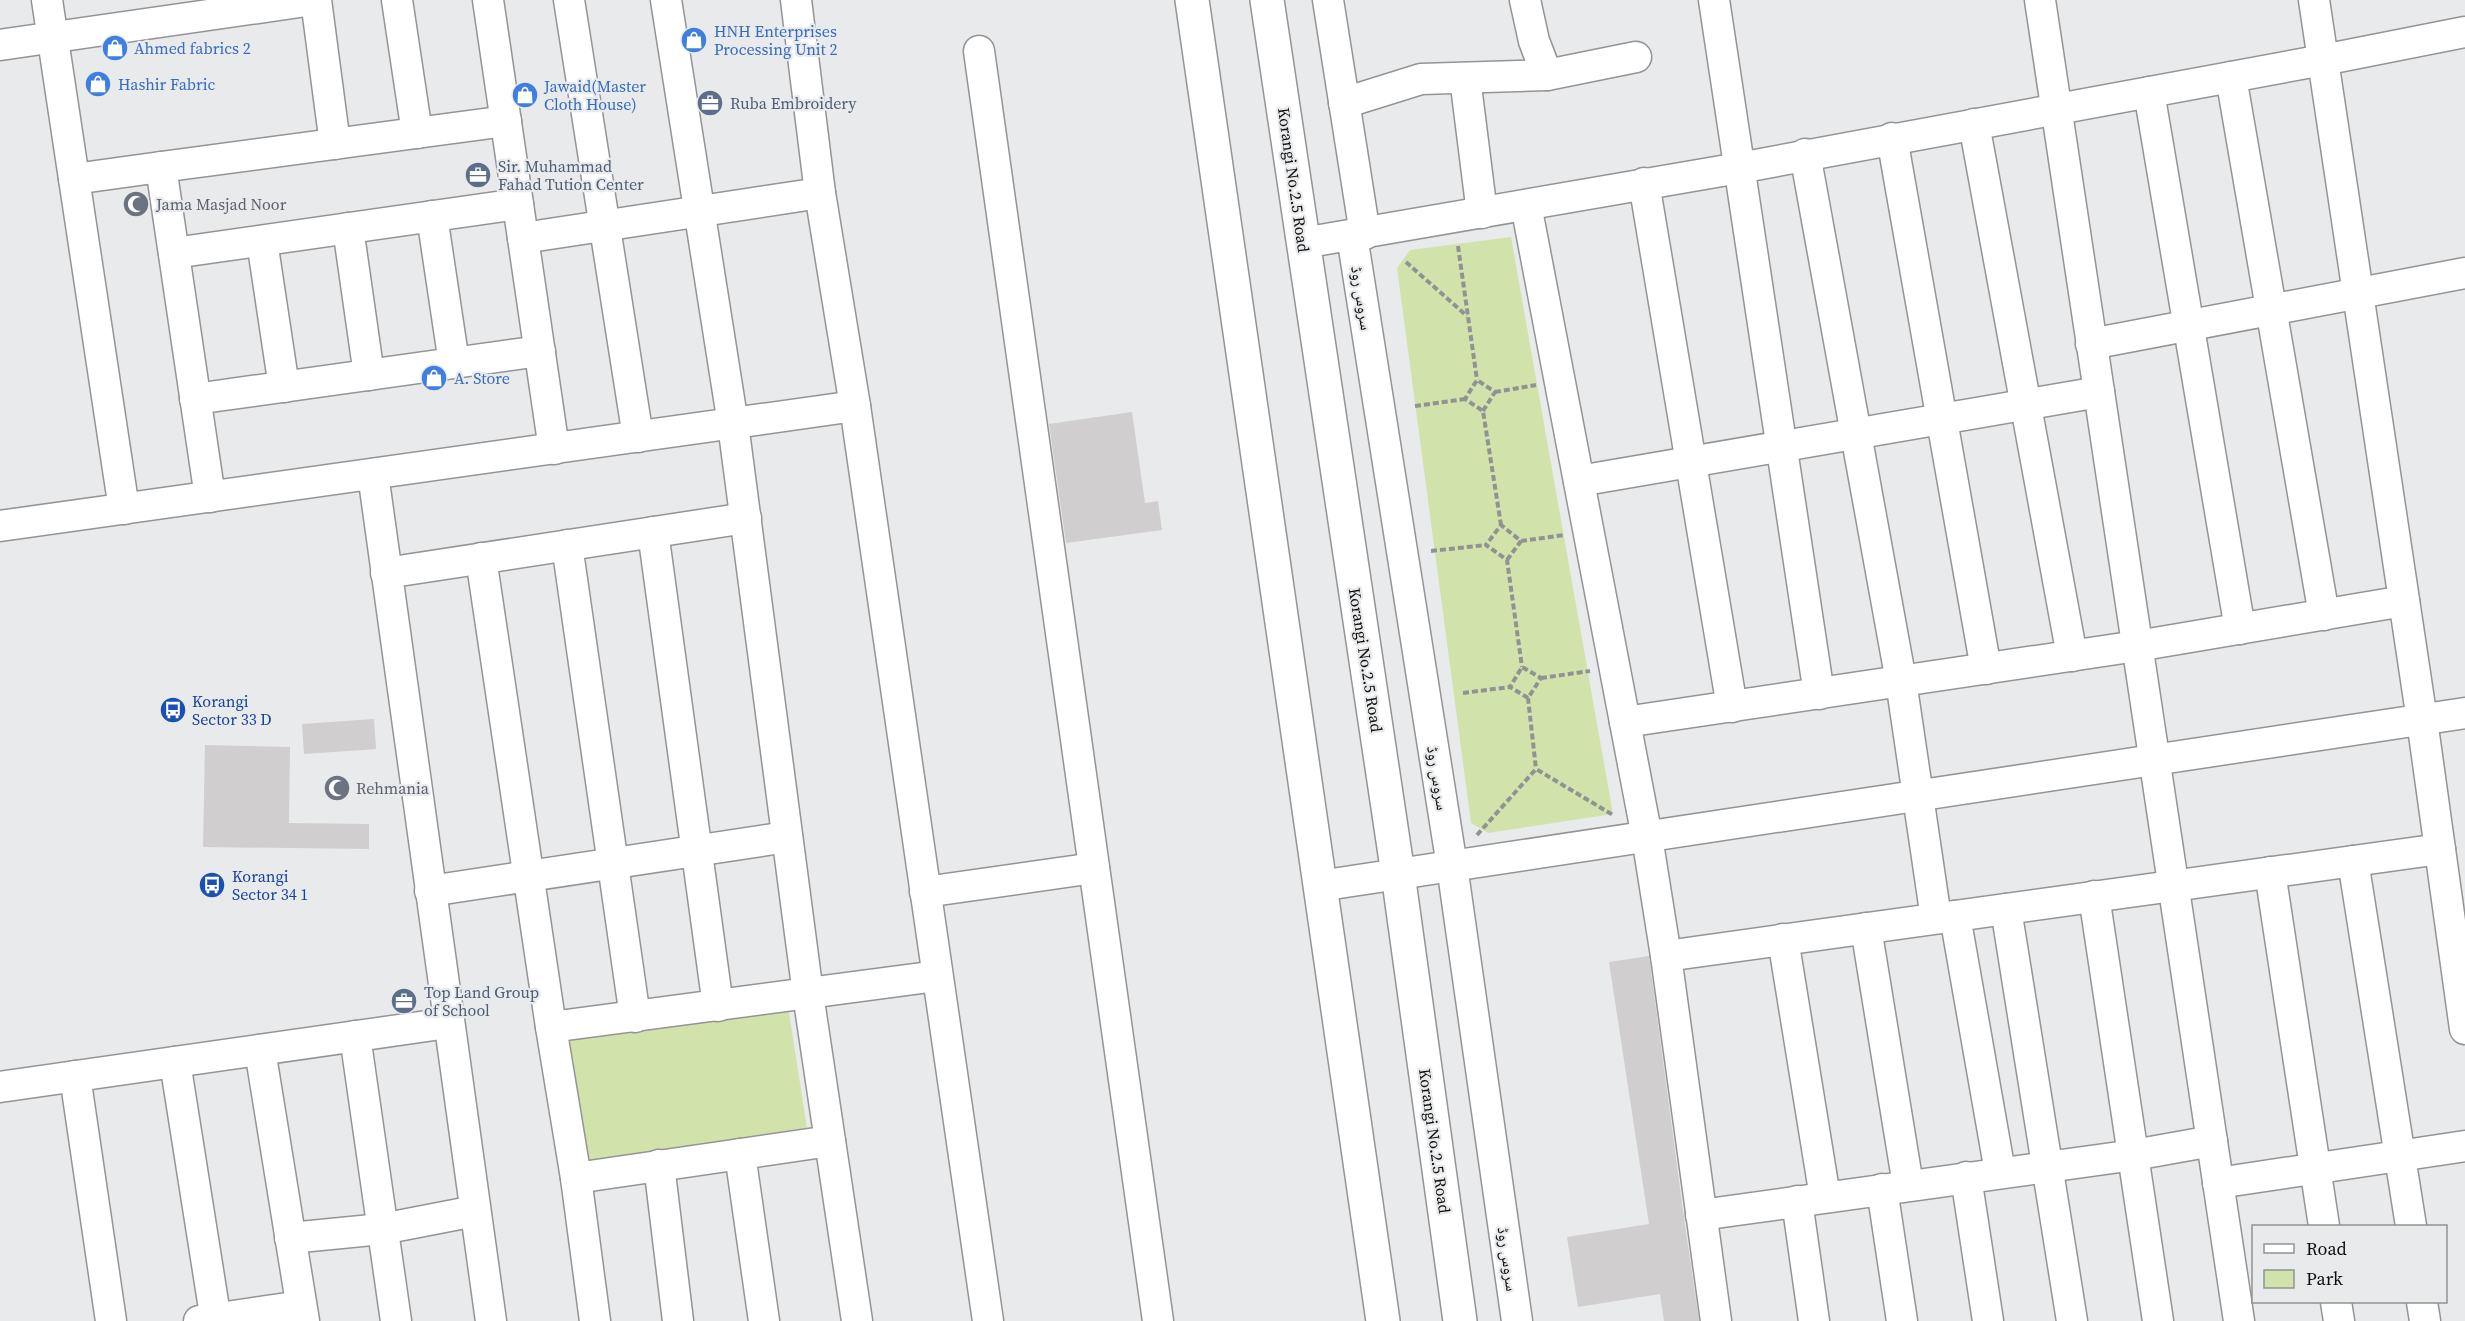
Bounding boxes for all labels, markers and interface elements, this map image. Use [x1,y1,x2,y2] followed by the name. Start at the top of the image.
[714,20,838,60] place label: HNH Enterprises Processing Unit 2
[679,25,709,55] shop icon: HNH Enterprises Processing Unit 2
[100,33,130,63] shop icon: Ahmed fabrics 2
[134,37,251,59] place label: Ahmed fabrics 2
[83,69,113,99] shop icon: Hashir Fabric
[118,73,216,95] place label: Hashir Fabric
[543,75,646,115] place label: Jawaid(Master Cloth House)
[510,80,540,110] shop icon: Jawaid(Master Cloth House)
[695,88,725,118] office icon: Ruba Embroidery
[730,92,857,114] place label: Ruba Embroidery
[1273,106,1315,254] street label: Korangi No.2.5 Road
[498,155,644,195] place label: Sir. Muhammad Fahad Tution Center
[463,160,493,190] office icon: Sir. Muhammad Fahad Tution Center
[121,189,151,219] mosque icon: Jama Masjad Noor
[155,193,287,215] place label: Jama Masjad Noor
[1346,264,1378,332] street label: سروس روڈ
[419,363,449,393] shop icon: A. Store
[454,367,510,389] place label: A. Store
[1344,586,1388,734] street label: Korangi No.2.5 Road
[192,690,272,730] place label: Korangi Sector 33 D
[158,695,188,725] bus stop icon: Korangi Sector 33 D
[1422,744,1454,812] street label: سروس روڈ
[322,773,352,803] mosque icon: Rehmania
[356,777,430,799] place label: Rehmania
[232,865,308,905] place label: Korangi Sector 34 1
[197,870,227,900] bus stop icon: Korangi Sector 34 1
[424,981,539,1021] place label: Top Land Group of School
[389,986,419,1016] office icon: Top Land Group of School
[1414,1067,1456,1215] street label: Korangi No.2.5 Road
[1493,1225,1523,1293] street label: سروس روڈ
[2252,1225,2447,1303] legend
[2306,1236,2347,1261] text: Road
[2306,1266,2343,1291] text: Park

